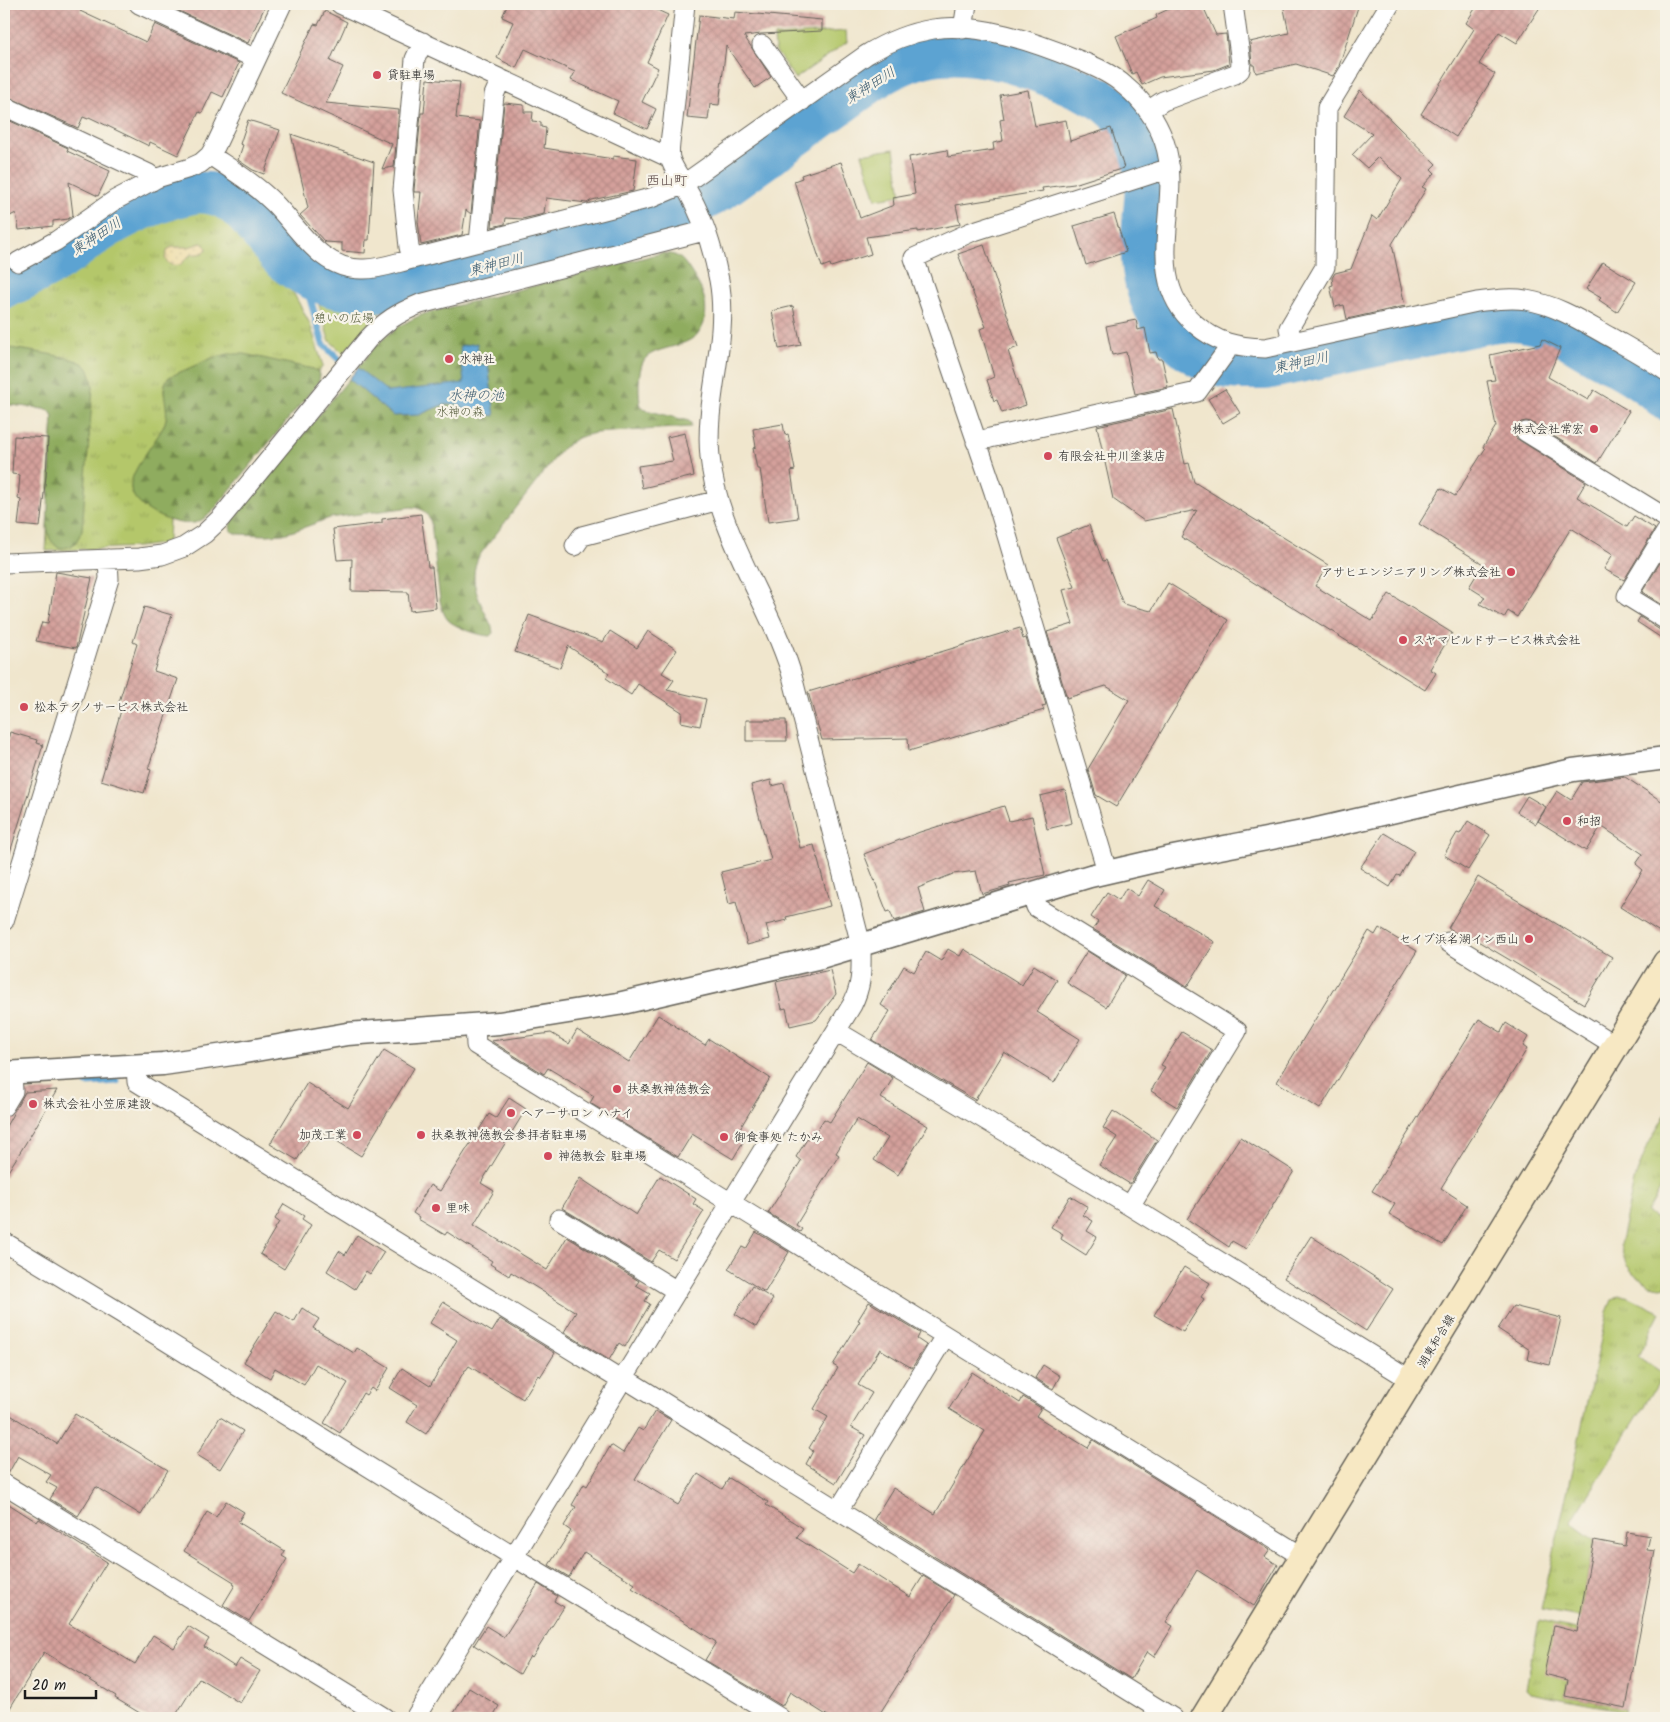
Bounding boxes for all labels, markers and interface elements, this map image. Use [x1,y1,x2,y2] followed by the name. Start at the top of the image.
[841,62,900,110] water label: 東神田川
[387,66,435,85] place label: 貸駐車場
[371,69,383,81] marker: 貸駐車場
[646,170,688,192] district label: 西山町
[67,212,126,261] water label: 東神田川
[466,248,526,282] water label: 東神田川
[314,309,374,328] park label: 憩いの広場
[1272,346,1331,380] water label: 東神田川
[459,350,495,369] place label: 水神社
[443,353,455,365] marker: 水神社
[448,385,505,407] water label: 水神の池
[436,403,484,422] park label: 水神の森
[1512,420,1584,439] place label: 株式会社常宏
[1588,423,1600,435] marker: 株式会社常宏
[1058,447,1166,466] place label: 有限会社中川塗装店
[1042,450,1054,462] marker: 有限会社中川塗装店
[1321,563,1501,582] place label: アサヒエンジニアリング株式会社
[1505,566,1517,578] marker: アサヒエンジニアリング株式会社
[1413,631,1581,650] place label: スヤマビルドサービス株式会社
[1397,634,1409,646] marker: スヤマビルドサービス株式会社
[34,698,188,717] place label: 松本テクノサービス株式会社
[18,701,30,713] marker: 松本テクノサービス株式会社
[1577,812,1601,831] place label: 和招
[1561,815,1573,827] marker: 和招
[1399,930,1519,949] place label: セイブ浜名湖イン西山
[1523,933,1535,945] marker: セイブ浜名湖イン西山
[627,1080,711,1099] place label: 扶桑教神徳教会
[611,1083,623,1095] marker: 扶桑教神徳教会
[43,1095,151,1114] place label: 株式会社小笠原建設
[27,1098,39,1110] marker: 株式会社小笠原建設
[521,1104,633,1123] place label: ヘアーサロン ハナイ
[505,1107,517,1119] marker: ヘアーサロン ハナイ
[299,1126,347,1145] place label: 加茂工業
[431,1126,587,1145] place label: 扶桑教神徳教会参拝者駐車場
[734,1128,823,1147] place label: 御食事処 たかみ
[351,1129,363,1141] marker: 加茂工業
[415,1129,427,1141] marker: 扶桑教神徳教会参拝者駐車場
[718,1131,730,1143] marker: 御食事処 たかみ
[558,1147,647,1166] place label: 神徳教会 駐車場
[542,1150,554,1162] marker: 神徳教会 駐車場
[446,1199,470,1218] place label: 里味
[430,1202,442,1214] marker: 里味
[1413,1311,1460,1372] street label: 湖東和合線
[25,1667,96,1699] scale bar
[32,1674,66,1698] text: 20 m

